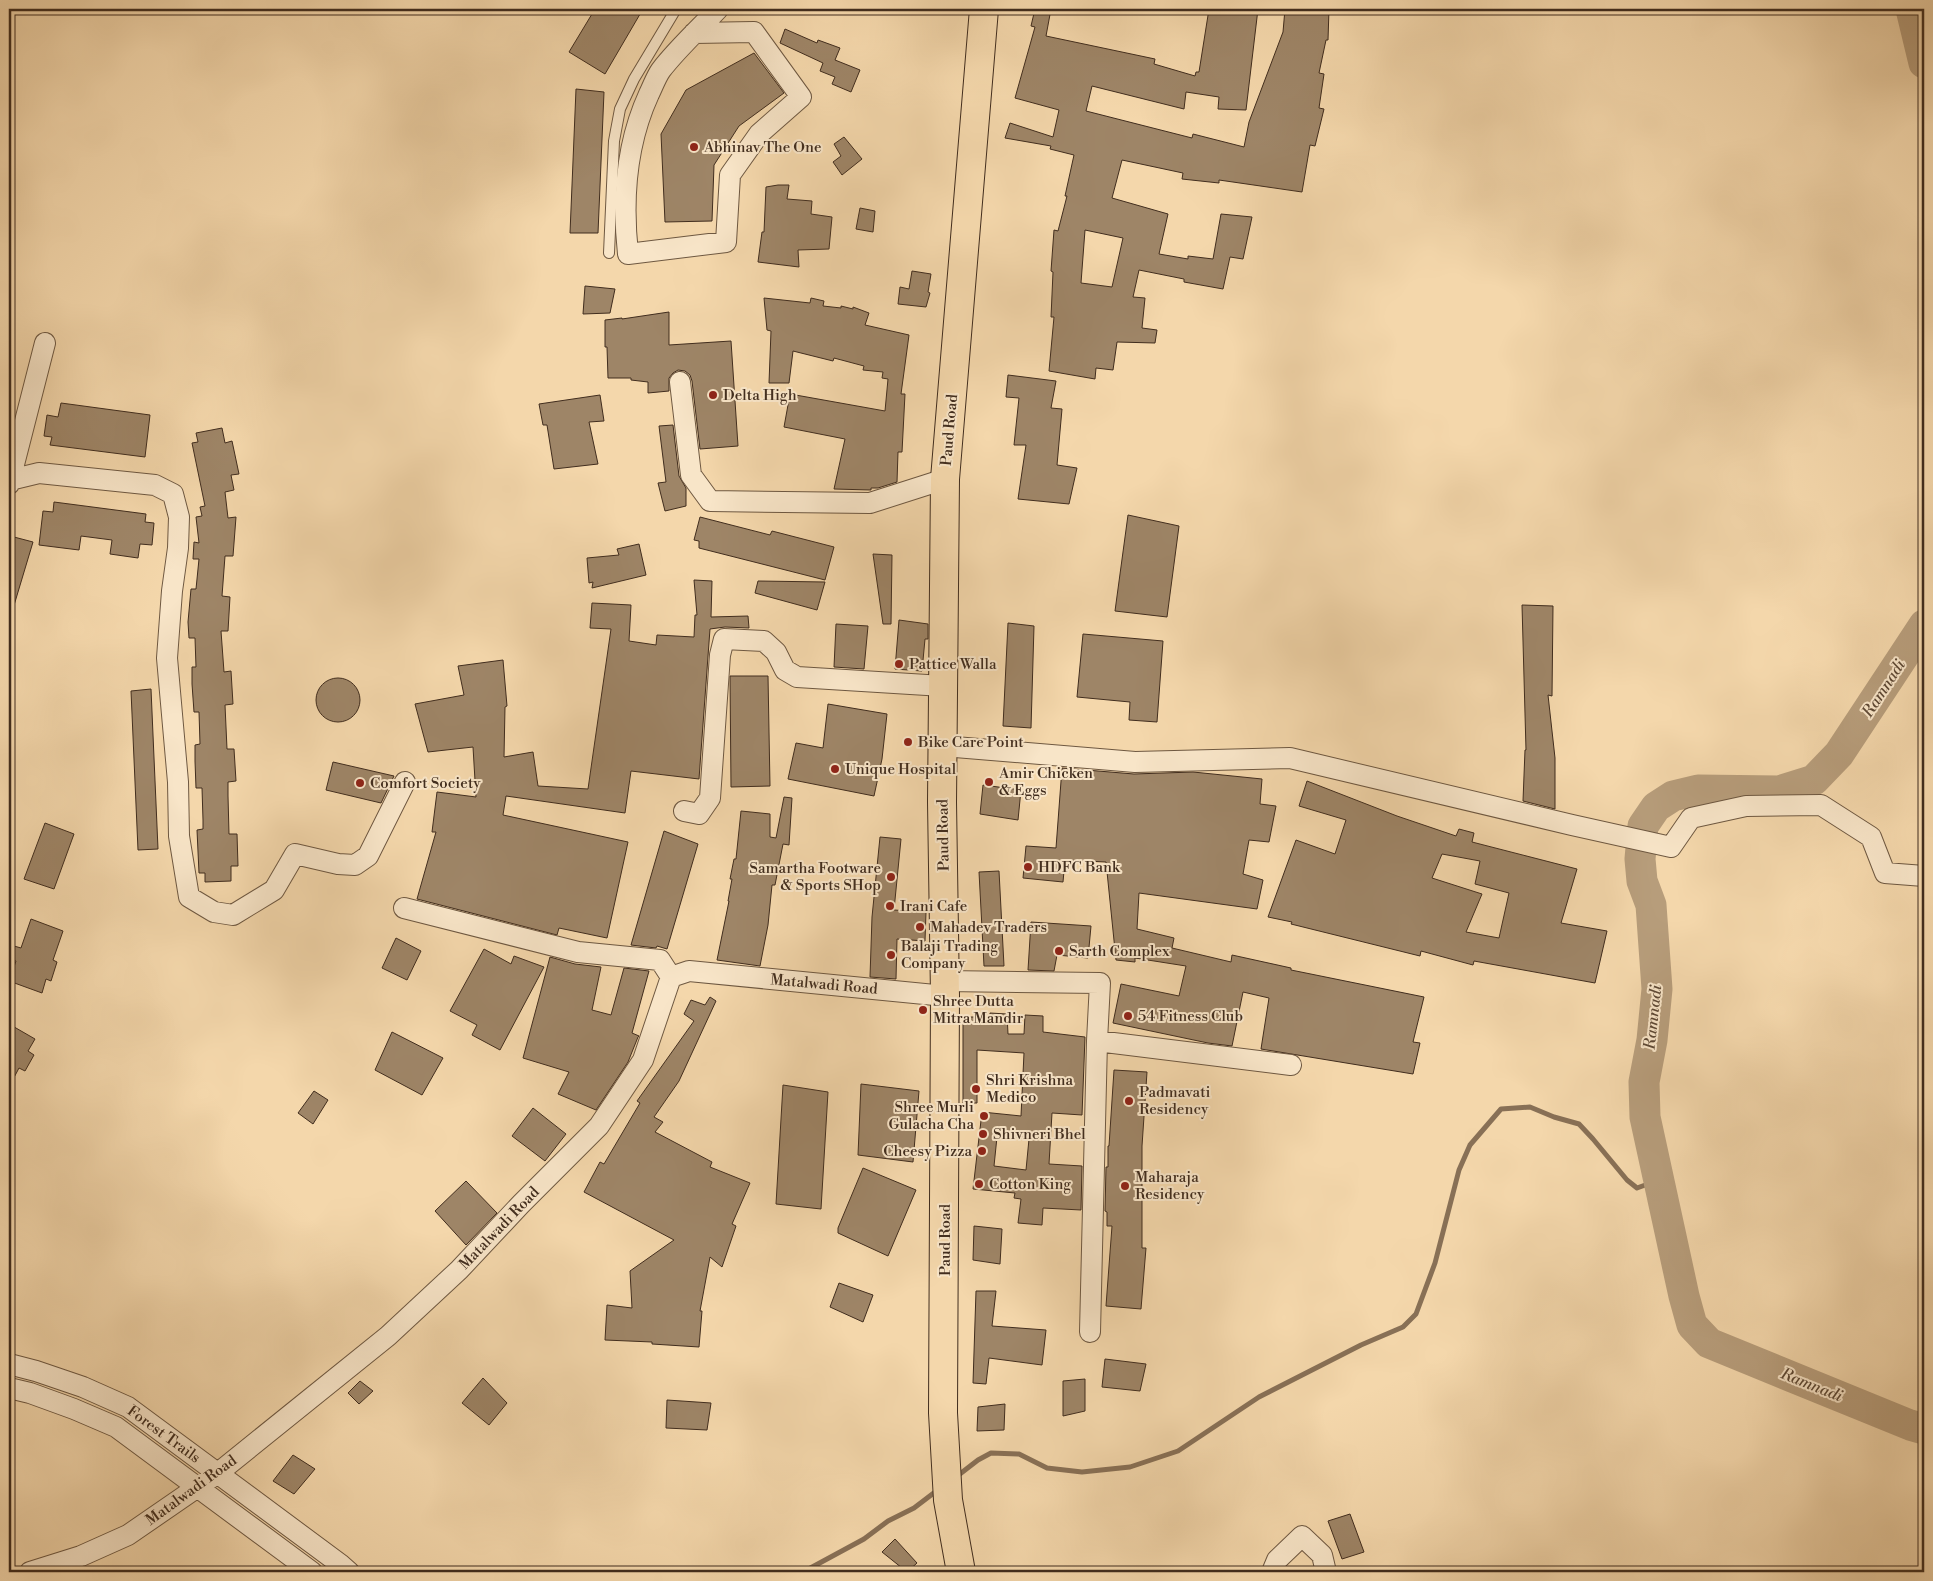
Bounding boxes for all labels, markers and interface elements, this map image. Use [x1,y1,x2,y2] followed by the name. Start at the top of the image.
[703,138,822,157] place label: Abhinav The One
[688,141,700,153] marker: Abhinav The One
[723,386,797,405] place label: Delta High
[707,389,719,401] marker: Delta High
[937,393,962,467] street label: Paud Road
[909,655,997,674] place label: Pattice Walla
[1857,656,1910,722] water label: Ramnadi
[893,658,905,670] marker: Pattice Walla
[917,733,1024,752] place label: Bike Care Point
[902,736,914,748] marker: Bike Care Point
[845,760,957,779] place label: Unique Hospital
[829,763,841,775] marker: Unique Hospital
[998,764,1093,800] place label: Amir Chicken & Eggs
[370,774,481,793] place label: Comfort Society
[983,776,995,788] marker: Amir Chicken & Eggs
[354,777,366,789] marker: Comfort Society
[933,798,954,871] street label: Paud Road
[1038,858,1121,877] place label: HDFC Bank
[749,859,881,895] place label: Samartha Footware & Sports SHop
[1022,861,1034,873] marker: HDFC Bank
[885,871,897,883] marker: Samartha Footware & Sports SHop
[900,897,967,916] place label: Irani Cafe
[884,900,896,912] marker: Irani Cafe
[930,918,1047,937] place label: Mahadev Traders
[914,921,926,933] marker: Mahadev Traders
[900,937,998,973] place label: Balaji Trading Company
[1069,942,1170,961] place label: Sarth Complex
[1053,945,1065,957] marker: Sarth Complex
[885,949,897,961] marker: Balaji Trading Company
[769,970,879,999] street label: Matalwadi Road
[1640,984,1666,1051] water label: Ramnadi
[933,992,1024,1028] place label: Shree Dutta Mitra Mandir
[917,1004,929,1016] marker: Shree Dutta Mitra Mandir
[1138,1007,1243,1026] place label: 54 Fitness Club
[1122,1010,1134,1022] marker: 54 Fitness Club
[986,1071,1073,1107] place label: Shri Krishna Medico
[970,1083,982,1095] marker: Shri Krishna Medico
[1139,1083,1211,1119] place label: Padmavati Residency
[1123,1095,1135,1107] marker: Padmavati Residency
[888,1098,974,1134] place label: Shree Murli Gulacha Cha
[978,1110,990,1122] marker: Shree Murli Gulacha Cha
[993,1125,1086,1144] place label: Shivneri Bhel
[977,1128,989,1140] marker: Shivneri Bhel
[883,1142,972,1161] place label: Cheesy Pizza
[976,1145,988,1157] marker: Cheesy Pizza
[1135,1168,1205,1204] place label: Maharaja Residency
[989,1175,1071,1194] place label: Cotton King
[973,1178,985,1190] marker: Cotton King
[1119,1180,1131,1192] marker: Maharaja Residency
[455,1183,544,1274] street label: Matalwadi Road
[936,1204,955,1276] street label: Paud Road
[1777,1363,1845,1406] water label: Ramnadi
[123,1401,204,1467] street label: Forest Trails
[142,1451,241,1530] street label: Matalwadi Road

